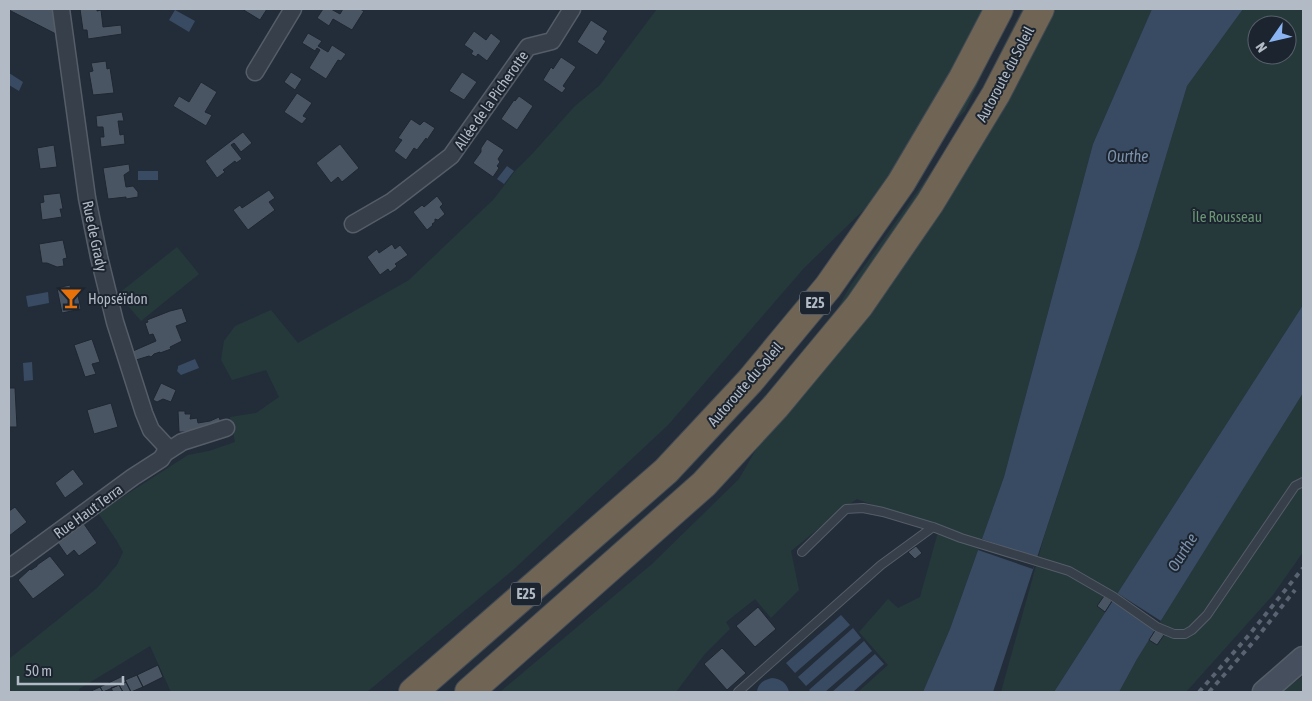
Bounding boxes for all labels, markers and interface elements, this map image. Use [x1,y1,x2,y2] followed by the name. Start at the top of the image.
[1247,15,1297,65] north arrow
[973,23,1037,125] street label: Autoroute du Soleil
[1252,39,1270,55] text: N
[451,47,532,153] street label: Allée de la Picherotte
[1107,147,1149,165] water label: Ourthe
[79,199,111,273] street label: Rue de Grady
[1192,208,1262,225] park label: Île Rousseau
[58,285,84,311] bar icon: Hopséïdon
[88,290,148,307] place label: Hopséïdon
[800,292,830,314] road number: E25
[704,339,786,429] street label: Autoroute du Soleil
[50,480,126,542] street label: Rue Haut Terra
[1163,530,1201,574] water label: Ourthe
[511,582,541,606] road number: E25
[18,654,122,686] scale bar
[25,662,52,679] text: 50 m

